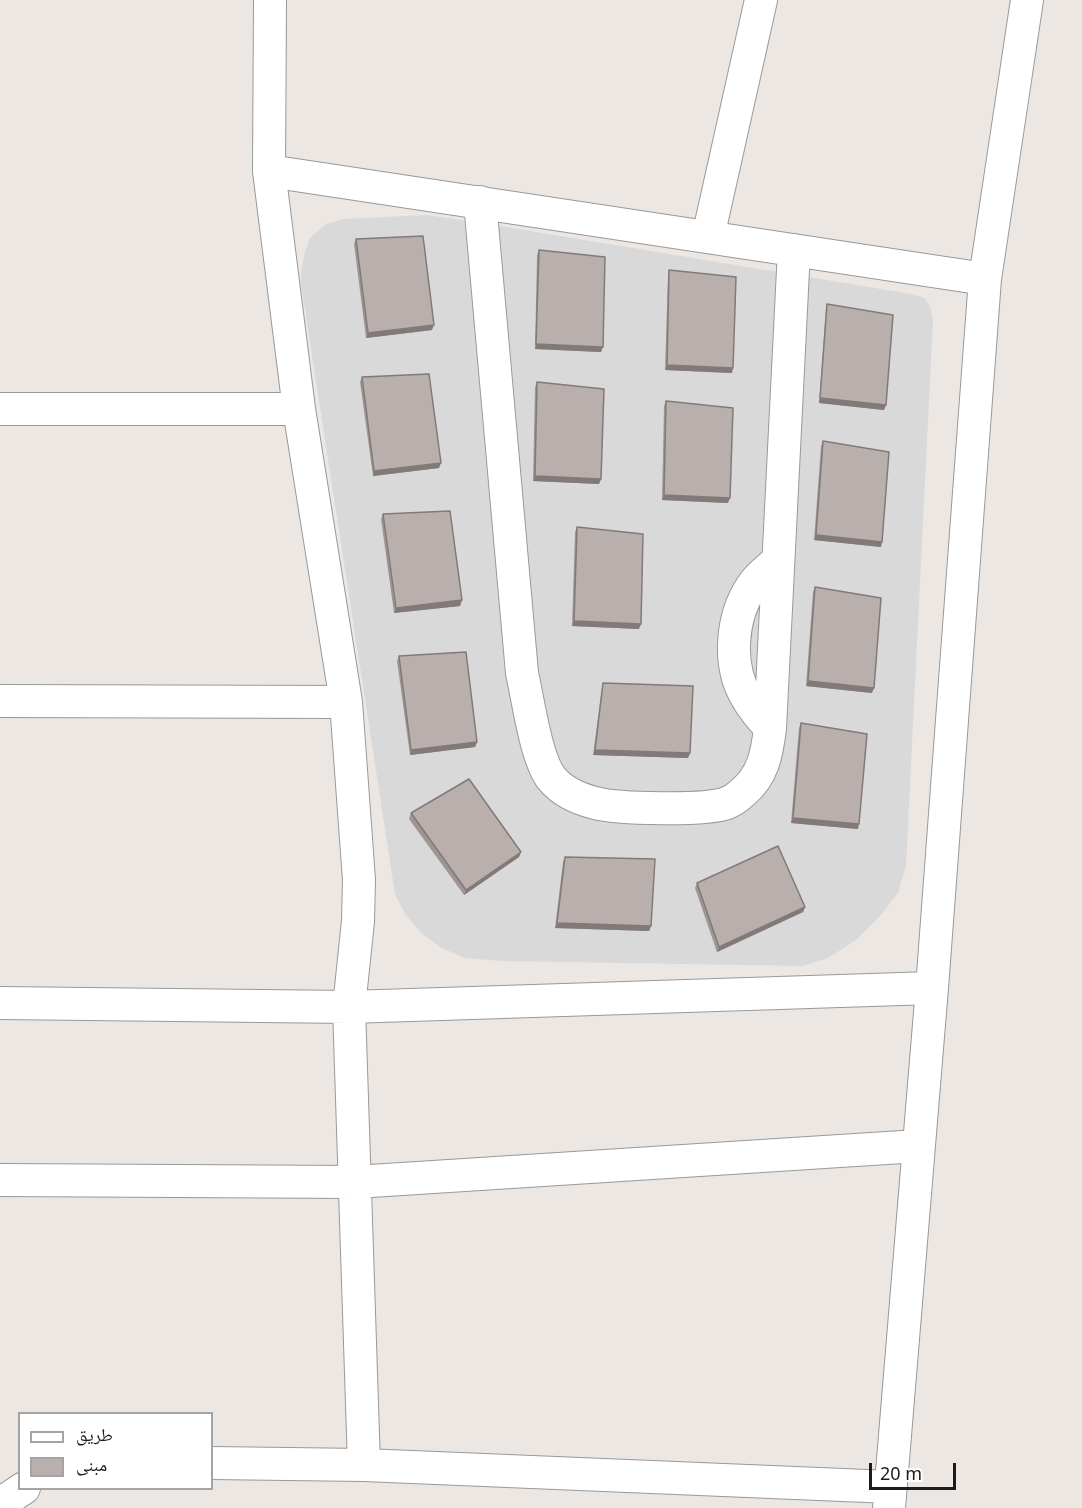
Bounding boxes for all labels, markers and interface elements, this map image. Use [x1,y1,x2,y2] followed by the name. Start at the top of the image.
[18,1412,213,1490] legend
[76,1422,113,1446] text: طريق
[872,1451,959,1489] scale bar
[76,1452,107,1476] text: مبنى
[880,1461,922,1485] text: 20 m

